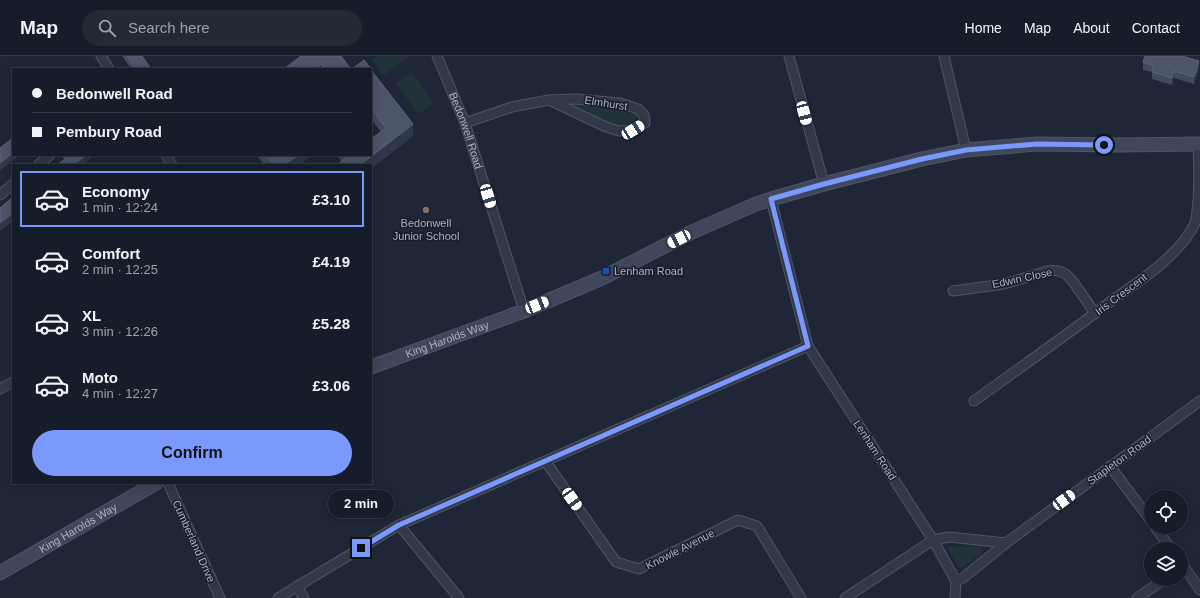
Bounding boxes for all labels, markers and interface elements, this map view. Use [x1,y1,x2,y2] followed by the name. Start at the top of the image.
[82,10,362,46] search box
[20,17,58,38] text: Map
[96,17,118,39] icon: search
[128,19,210,36] text: Search here
[965,20,1002,36] text: Home
[1024,20,1051,36] text: Map
[1073,20,1110,36] text: About
[1132,20,1180,36] text: Contact
[56,85,173,102] text: Bedonwell Road
[447,90,485,170] street label: Bedonwell Road
[584,94,628,112] street label: Elmhurst
[795,100,813,126] car
[620,119,646,141] car
[56,123,162,140] text: Pembury Road
[1095,136,1113,154] route start
[34,181,70,217] icon: car
[82,183,150,200] text: Economy
[479,183,497,209] car
[312,191,350,208] text: £3.10
[82,200,158,215] text: 1 min · 12:24
[421,205,431,215] marker: Bedonwell Junior School
[393,217,459,242] place label: Bedonwell Junior School
[666,228,692,250] car
[34,243,70,279] icon: car
[82,245,140,262] text: Comfort
[312,253,350,270] text: £4.19
[82,262,158,277] text: 2 min · 12:25
[614,265,683,277] place label: Lenham Road
[601,266,611,276] marker: Lenham Road
[991,266,1053,290] street label: Edwin Close
[1093,271,1149,317] street label: Iris Crescent
[524,295,550,315] car
[34,305,70,341] icon: car
[82,307,101,324] text: XL
[312,315,350,332] text: £5.28
[404,318,491,360] street label: King Harolds Way
[82,324,158,339] text: 3 min · 12:26
[34,367,70,403] icon: car
[82,369,118,386] text: Moto
[312,377,350,394] text: £3.06
[82,386,158,401] text: 4 min · 12:27
[851,418,899,482] street label: Lenham Road
[32,430,352,476] button: Confirm
[1085,433,1153,487] street label: Stapleton Road
[560,486,584,512] car
[1051,488,1077,512] car
[328,490,394,518] callout: 2 min
[1144,490,1188,586] map controls
[1144,490,1188,534] button: locate
[344,496,378,511] text: 2 min
[170,498,218,584] street label: Cumberland Drive
[37,501,119,555] street label: King Harolds Way
[644,526,716,572] street label: Knowle Avenue
[352,539,370,557] route end
[1144,542,1188,586] button: layers

